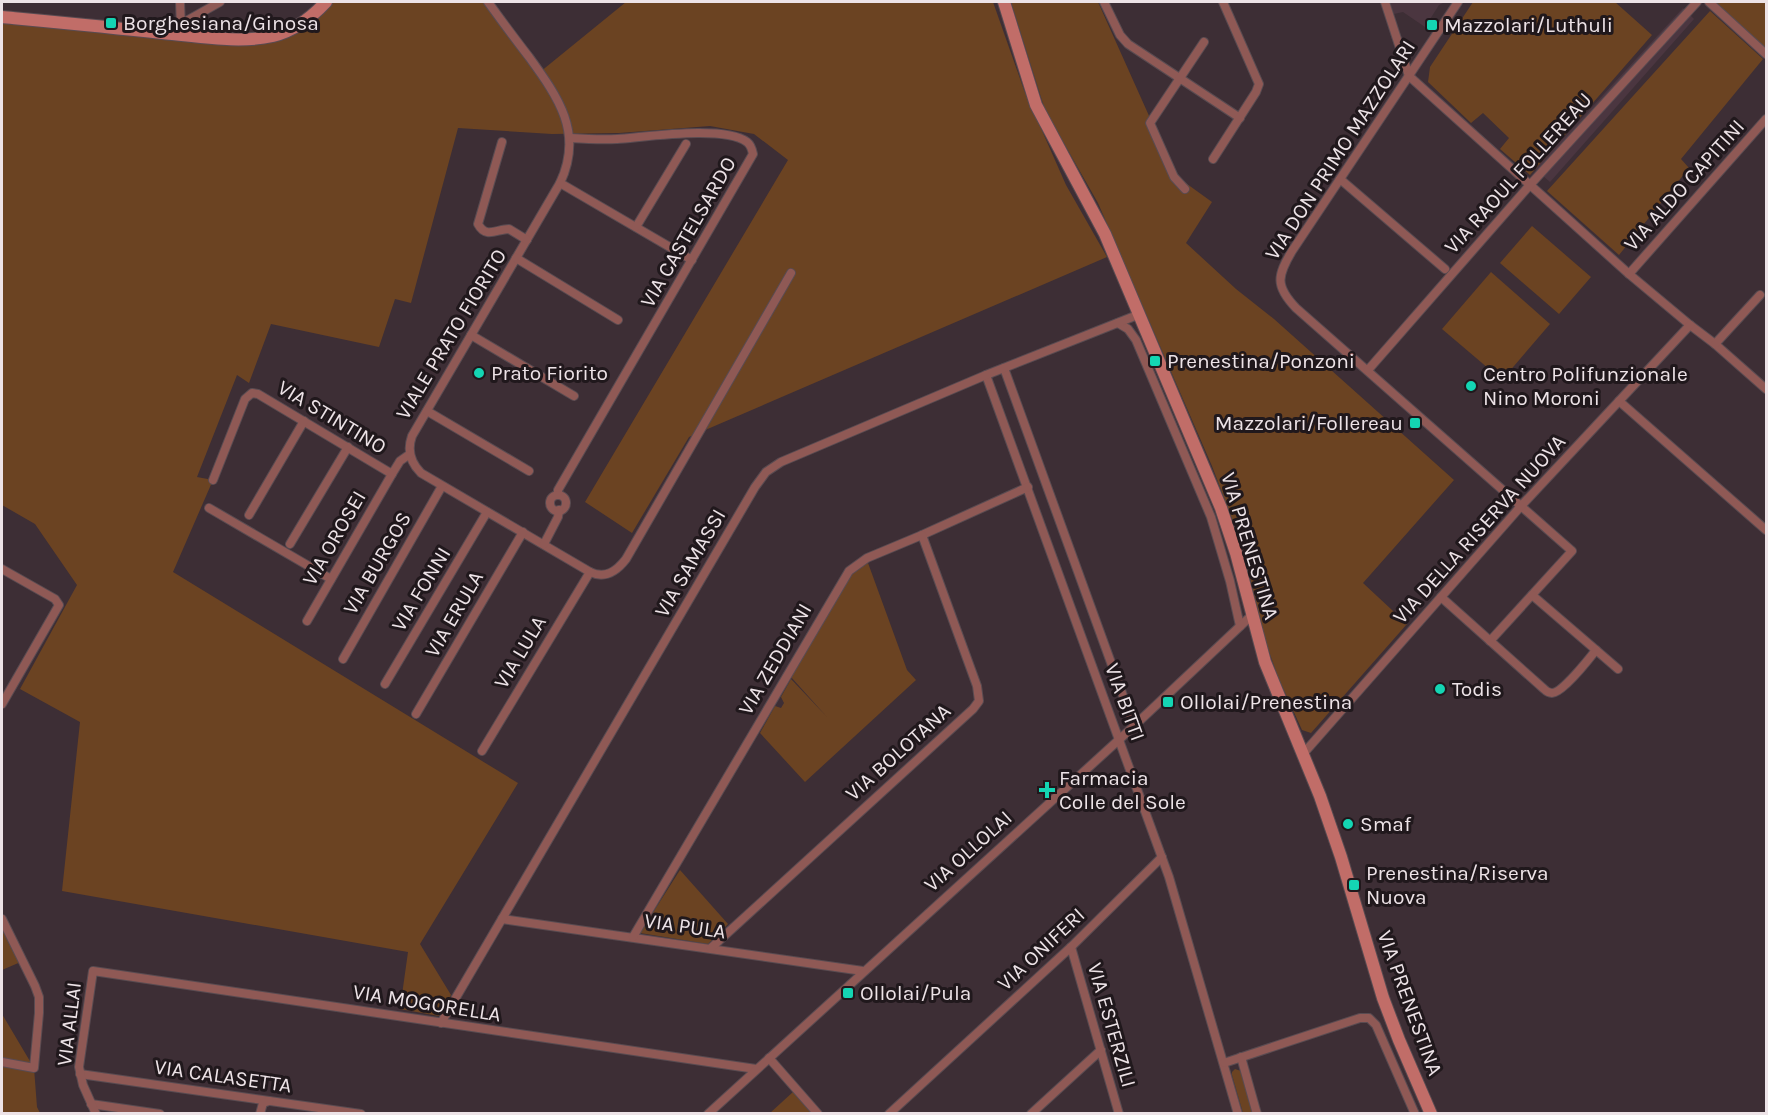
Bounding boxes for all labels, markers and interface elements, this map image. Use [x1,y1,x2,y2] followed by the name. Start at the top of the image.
[123,11,319,35] place label: Borghesiana/Ginosa
[1444,13,1613,37] place label: Mazzolari/Luthuli
[104,16,118,30] marker: Borghesiana/Ginosa
[1425,18,1439,32] marker: Mazzolari/Luthuli
[1260,36,1420,264] street label: VIA DON PRIMO MAZZOLARI
[1439,88,1597,258] street label: VIA RAOUL FOLLEREAU
[1619,115,1749,255] street label: VIA ALDO CAPITINI
[635,153,741,311] street label: VIA CASTELSARDO
[391,245,511,423] street label: VIALE PRATO FIORITO
[1167,349,1355,373] place label: Prenestina/Ponzoni
[1148,354,1162,368] marker: Prenestina/Ponzoni
[491,361,608,385] place label: Prato Fiorito
[1483,362,1688,410] place label: Centro Polifunzionale Nino Moroni
[472,366,486,380] marker: Prato Fiorito
[273,375,391,459] street label: VIA STINTINO
[1464,379,1478,393] marker: Centro Polifunzionale Nino Moroni
[1215,411,1403,435] place label: Mazzolari/Follereau
[1408,416,1422,430] marker: Mazzolari/Follereau
[1388,430,1570,628] street label: VIA DELLA RISERVA NUOVA
[1216,469,1284,623] street label: VIA PRENESTINA
[297,486,371,590] street label: VIA OROSEI
[649,505,731,621] street label: VIA SAMASSI
[338,508,416,618] street label: VIA BURGOS
[387,543,455,635] street label: VIA FONNI
[420,567,488,661] street label: VIA ERULA
[733,599,817,719] street label: VIA ZEDDIANI
[489,611,551,693] street label: VIA LULA
[1100,660,1150,744] street label: VIA BITTI
[1452,677,1502,701] place label: Todis
[1433,682,1447,696] marker: Todis
[1180,690,1352,714] place label: Ollolai/Prenestina
[1161,695,1175,709] marker: Ollolai/Prenestina
[841,699,955,805] street label: VIA BOLOTANA
[1059,766,1186,814] place label: Farmacia Colle del Sole
[1040,783,1054,797] marker: Farmacia Colle del Sole
[919,806,1017,896] street label: VIA OLLOLAI
[1360,812,1412,836] place label: Smaf
[1341,817,1355,831] marker: Smaf
[1366,861,1549,909] place label: Prenestina/Riserva Nuova
[1347,878,1361,892] marker: Prenestina/Riserva Nuova
[993,903,1089,995] street label: VIA ONIFERI
[643,908,727,944] street label: VIA PULA
[1373,927,1447,1079] street label: VIA PRENESTINA
[1083,960,1141,1090] street label: VIA ESTERZILI
[351,979,503,1027] street label: VIA MOGORELLA
[52,981,86,1067] street label: VIA ALLAI
[860,981,971,1005] place label: Ollolai/Pula
[841,986,855,1000] marker: Ollolai/Pula
[153,1054,293,1098] street label: VIA CALASETTA

